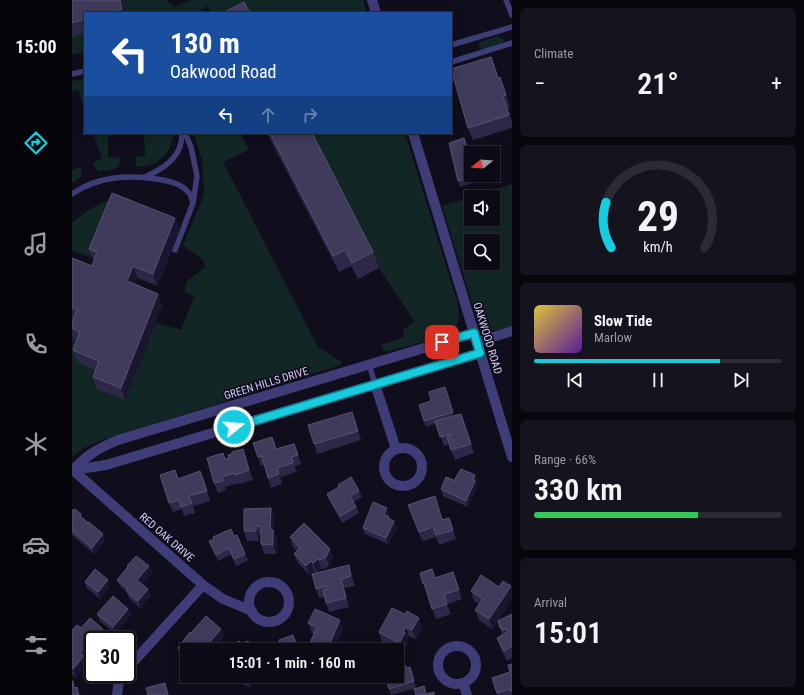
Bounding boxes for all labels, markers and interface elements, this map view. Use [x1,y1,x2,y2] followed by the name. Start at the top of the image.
[170,27,240,60] text: 130 m
[104,28,156,80] icon: left
[15,36,57,57] text: 15:00
[534,46,573,61] text: Climate
[170,61,277,82] text: Oakwood Road
[637,66,679,101] text: 21°
[534,71,545,96] text: −
[771,71,782,96] text: +
[215,104,237,126] icon: left
[257,104,279,126] icon: ahead
[299,104,321,126] icon: right
[22,129,50,157] icon: directions
[464,146,500,182] north arrow
[464,146,500,270] map controls
[464,190,500,226] button: sound
[637,192,679,241] text: 29
[22,230,50,258] icon: music
[464,234,500,270] button: search
[643,239,673,255] text: km/h
[470,301,505,376] street label: OAKWOOD ROAD
[594,312,652,330] text: Slow Tide
[425,325,459,359] pin
[22,330,50,358] icon: phone
[594,330,632,345] text: Marlow
[431,331,453,353] icon: arrive
[222,364,310,402] street label: GREEN HILLS DRIVE
[564,369,586,391] icon: previous
[647,369,669,391] icon: pause
[730,369,752,391] icon: next
[213,406,255,448] position arrow
[22,430,50,458] icon: climate
[534,452,596,467] text: Range · 66%
[534,472,623,507] text: 330 km
[137,510,197,565] street label: RED OAK DRIVE
[22,531,50,559] icon: car
[534,595,567,610] text: Arrival
[534,615,602,650] text: 15:01
[22,631,50,659] icon: filters
[84,631,136,683] speed limit sign: 30
[229,654,355,672] text: 15:01 · 1 min · 160 m

